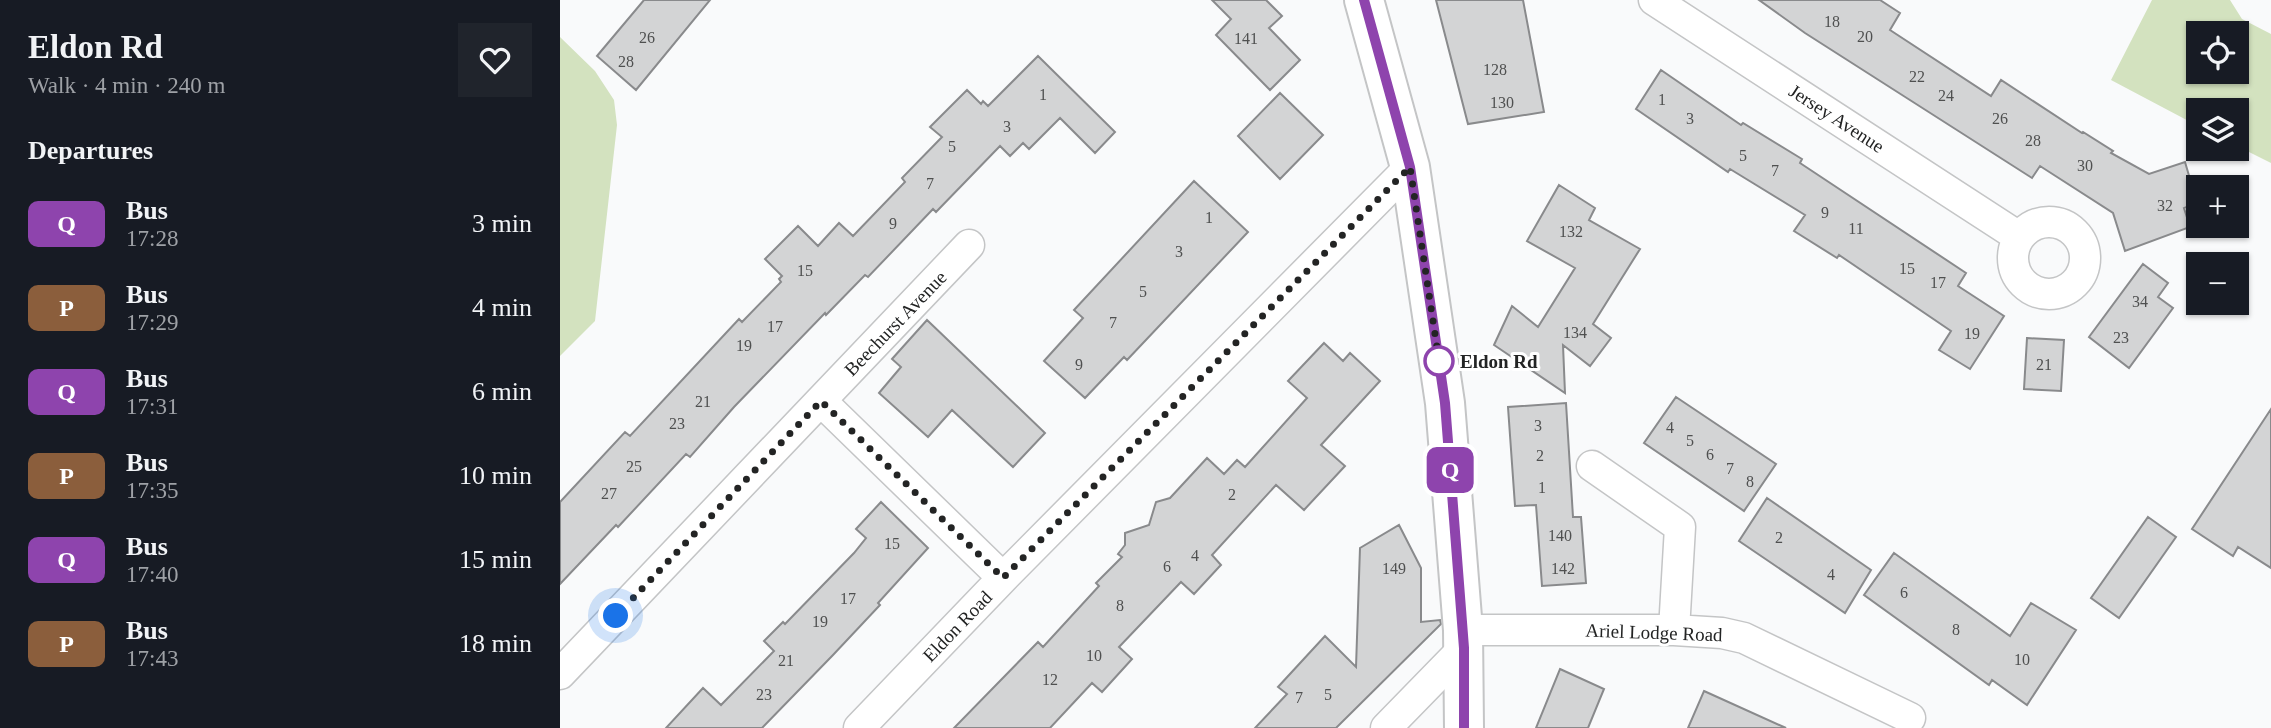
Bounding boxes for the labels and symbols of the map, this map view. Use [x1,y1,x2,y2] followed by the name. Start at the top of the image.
[1824,13,1840,30] house number: 18
[1857,28,1873,45] house number: 20
[639,29,655,46] house number: 26
[1234,30,1258,47] house number: 141
[618,53,634,70] house number: 28
[1483,61,1507,78] house number: 128
[1909,68,1925,85] house number: 22
[1785,80,1888,157] street label: Jersey Avenue
[1039,86,1047,103] house number: 1
[1938,87,1954,104] house number: 24
[1658,91,1666,108] house number: 1
[1490,94,1514,111] house number: 130
[1686,110,1694,127] house number: 3
[1992,110,2008,127] house number: 26
[1003,118,1011,135] house number: 3
[2025,132,2041,149] house number: 28
[948,138,956,155] house number: 5
[1739,147,1747,164] house number: 5
[2077,157,2093,174] house number: 30
[1771,162,1779,179] house number: 7
[926,175,934,192] house number: 7
[2157,197,2173,214] house number: 32
[1821,204,1829,221] house number: 9
[1205,209,1213,226] house number: 1
[889,215,897,232] house number: 9
[1848,220,1864,237] house number: 11
[1559,223,1583,240] house number: 132
[1175,243,1183,260] house number: 3
[1899,260,1915,277] house number: 15
[797,262,813,279] house number: 15
[840,267,951,380] street label: Beechurst Avenue
[1930,274,1946,291] house number: 17
[1139,283,1147,300] house number: 5
[2132,293,2148,310] house number: 34
[1109,314,1117,331] house number: 7
[767,318,783,335] house number: 17
[1563,324,1587,341] house number: 134
[1964,325,1980,342] house number: 19
[2113,329,2129,346] house number: 23
[736,337,752,354] house number: 19
[1424,346,1454,376] marker: Eldon Rd
[1460,351,1538,372] place label: Eldon Rd
[1075,356,1083,373] house number: 9
[2036,356,2052,373] house number: 21
[695,393,711,410] house number: 21
[669,415,685,432] house number: 23
[1534,417,1542,434] house number: 3
[1666,419,1674,436] house number: 4
[1686,432,1694,449] house number: 5
[1706,446,1714,463] house number: 6
[1427,447,1473,493] line badge: Q
[1536,447,1544,464] house number: 2
[626,458,642,475] house number: 25
[1726,460,1734,477] house number: 7
[1746,473,1754,490] house number: 8
[1538,479,1546,496] house number: 1
[601,485,617,502] house number: 27
[1228,486,1236,503] house number: 2
[1548,527,1572,544] house number: 140
[1775,529,1783,546] house number: 2
[884,535,900,552] house number: 15
[1191,547,1199,564] house number: 4
[1163,558,1171,575] house number: 6
[1382,560,1406,577] house number: 149
[1551,560,1575,577] house number: 142
[1827,566,1835,583] house number: 4
[1900,584,1908,601] house number: 6
[918,586,997,666] street label: Eldon Road
[840,590,856,607] house number: 17
[1116,597,1124,614] house number: 8
[598,598,633,633] your location
[812,613,828,630] house number: 19
[1585,620,1723,645] street label: Ariel Lodge Road
[1952,621,1960,638] house number: 8
[1086,647,1102,664] house number: 10
[2014,651,2030,668] house number: 10
[778,652,794,669] house number: 21
[1042,671,1058,688] house number: 12
[756,686,772,703] house number: 23
[1324,686,1332,703] house number: 5
[1295,689,1303,706] house number: 7

